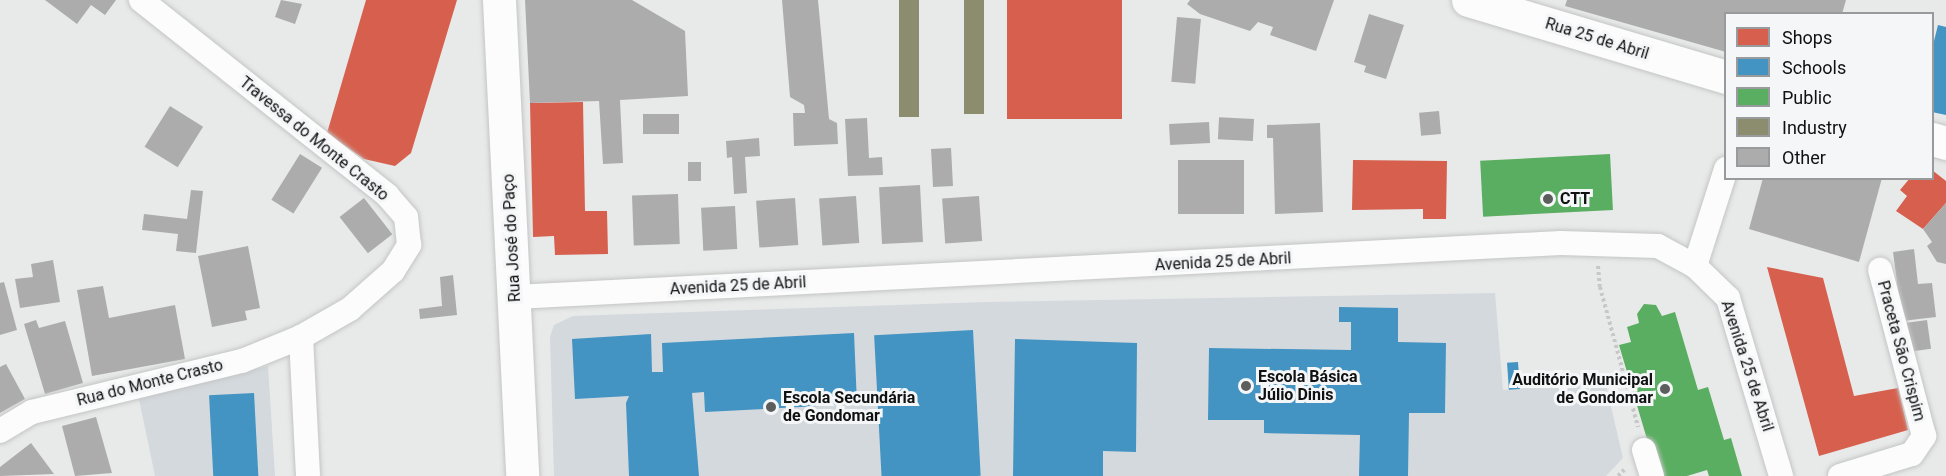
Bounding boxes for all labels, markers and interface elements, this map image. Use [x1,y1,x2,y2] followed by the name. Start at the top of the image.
[1724,12,1934,180] legend
[1543,14,1651,64] street label: Rua 25 de Abril
[1782,27,1832,48] text: Shops
[1782,57,1846,78] text: Schools
[236,73,392,205] street label: Travessa do Monte Crasto
[1782,87,1832,108] text: Public
[1782,117,1847,138] text: Industry
[1782,147,1826,168] text: Other
[499,173,525,303] street label: Rua José do Paço
[1560,189,1590,209] place label: CTT
[1541,192,1555,206] marker: CTT
[1154,249,1292,275] street label: Avenida 25 de Abril
[669,273,807,299] street label: Avenida 25 de Abril
[1873,279,1929,423] street label: Praceta São Crispim
[1717,298,1777,434] street label: Avenida 25 de Abril
[75,356,225,410] street label: Rua do Monte Crasto
[1258,367,1357,405] place label: Escola Básica Júlio Dinis
[1512,370,1653,408] place label: Auditório Municipal de Gondomar
[1239,379,1253,393] marker: Escola Básica Júlio Dinis
[1658,382,1672,396] marker: Auditório Municipal de Gondomar
[783,388,915,426] place label: Escola Secundária de Gondomar
[764,400,778,414] marker: Escola Secundária de Gondomar

